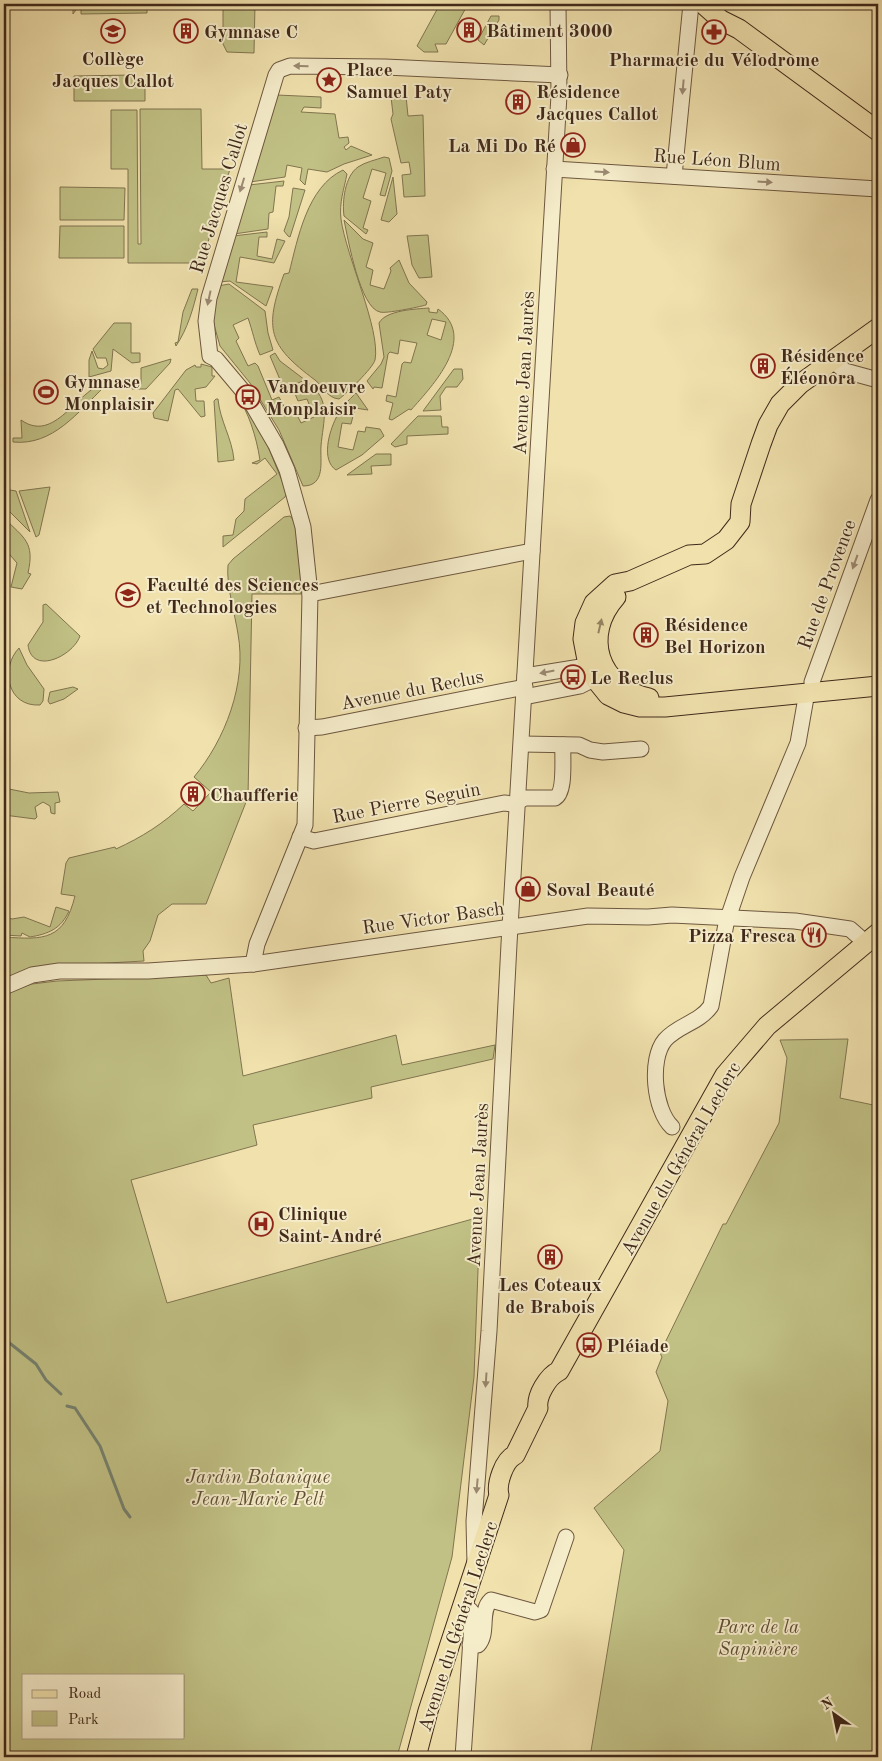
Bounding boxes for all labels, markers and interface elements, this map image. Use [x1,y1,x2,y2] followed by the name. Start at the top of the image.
[456,17,482,43] building icon: Bâtiment 3000
[100,18,126,44] school or university icon: Collège Jacques Callot
[173,18,199,44] building icon: Gymnase C
[701,19,727,45] pharmacy icon: Pharmacie du Vélodrome
[486,23,613,42] place label: Bâtiment 3000
[204,24,298,43] place label: Gymnase C
[52,51,174,92] place label: Collège Jacques Callot
[609,52,820,71] place label: Pharmacie du Vélodrome
[293,62,309,70] one-way arrow
[346,62,452,103] place label: Place Samuel Paty
[316,67,342,93] place icon: Place Samuel Paty
[678,79,686,95] one-way arrow
[536,84,658,125] place label: Résidence Jacques Callot
[505,89,531,115] building icon: Résidence Jacques Callot
[188,121,252,276] street label: Rue Jacques Callot
[560,132,586,158] shop icon: La Mi Do Ré
[448,138,556,157] place label: La Mi Do Ré
[652,148,781,175] street label: Rue Léon Blum
[595,168,611,176] one-way arrow
[238,178,245,193] one-way arrow
[757,179,773,187] one-way arrow
[205,290,213,306] one-way arrow
[512,291,539,456] street label: Avenue Jean Jaurès
[780,348,864,389] place label: Résidence Éléonora
[750,353,776,379] building icon: Résidence Éléonora
[64,374,155,415] place label: Gymnase Monplaisir
[33,379,59,405] sports icon: Gymnase Monplaisir
[266,379,366,420] place label: Vandoeuvre Monplaisir
[235,384,261,410] bus stop icon: Vandoeuvre Monplaisir
[796,518,861,652] street label: Rue de Provence
[851,555,858,570] one-way arrow
[146,577,319,618] place label: Faculté des Sciences et Technologies
[115,582,141,608] school or university icon: Faculté des Sciences et Technologies
[664,617,766,658] place label: Résidence Bel Horizon
[596,619,604,634] one-way arrow
[633,622,659,648] building icon: Résidence Bel Horizon
[560,664,586,690] bus stop icon: Le Reclus
[339,668,486,715] street label: Avenue du Reclus
[539,668,554,676] one-way arrow
[590,670,673,689] place label: Le Reclus
[180,781,206,807] building icon: Chaufferie
[331,781,482,828] street label: Rue Pierre Seguin
[210,787,298,806] place label: Chaufferie
[515,876,541,902] shop icon: Soval Beauté
[546,882,655,901] place label: Soval Beauté
[361,900,506,939] street label: Rue Victor Basch
[801,922,827,948] restaurant icon: Pizza Fresca
[688,928,796,947] place label: Pizza Fresca
[619,1059,745,1259] street label: Avenue du Général Leclerc
[466,1103,493,1268] street label: Avenue Jean Jaurès
[278,1206,382,1247] place label: Clinique Saint-André
[248,1211,274,1237] hospital icon: Clinique Saint-André
[537,1244,563,1270] building icon: Les Coteaux de Brabois
[498,1277,602,1318] place label: Les Coteaux de Brabois
[576,1332,602,1358] bus stop icon: Pléiade
[606,1338,669,1357] place label: Pléiade
[481,1372,489,1388] one-way arrow
[186,1469,330,1510] park label: Jardin Botanique Jean-Marie Pelt
[473,1479,481,1495] one-way arrow
[416,1519,502,1734] street label: Avenue du Général Leclerc
[716,1619,799,1660] park label: Parc de la Sapinière
[22,1674,185,1738] legend
[68,1687,102,1702] text: Road
[810,1688,860,1738] north arrow
[819,1695,836,1713] text: N
[68,1713,99,1728] text: Park

